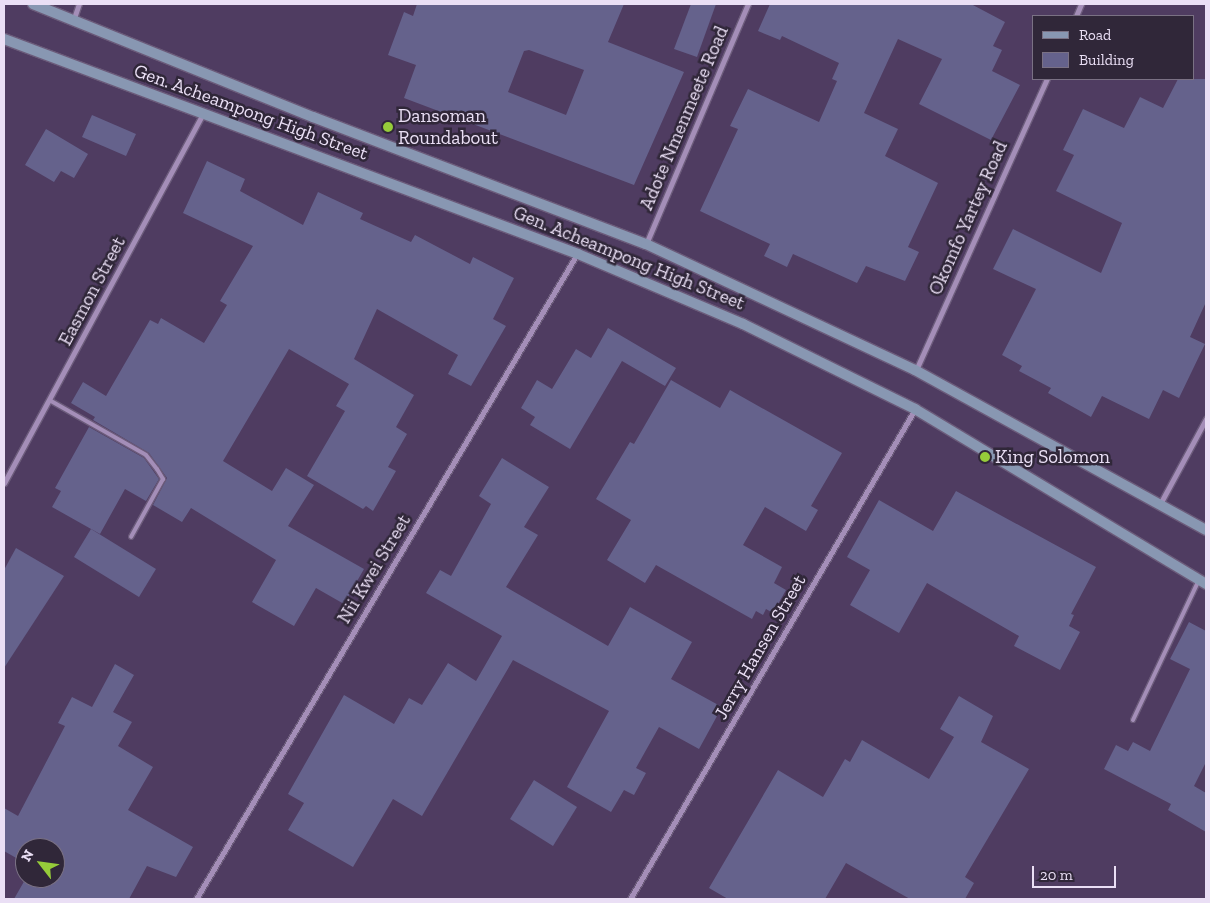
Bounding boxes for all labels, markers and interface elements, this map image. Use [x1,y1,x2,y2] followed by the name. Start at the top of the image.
[1032,15,1195,80] legend
[635,23,733,213] street label: Adote Nmenmeete Road
[1079,26,1111,44] text: Road
[1079,51,1134,69] text: Building
[131,59,371,165] street label: Gen. Acheampong High Street
[398,105,498,149] place label: Dansoman Roundabout
[382,121,394,133] marker: Dansoman Roundabout
[924,137,1012,299] street label: Okomfo Yartey Road
[510,201,748,315] street label: Gen. Acheampong High Street
[54,233,130,349] street label: Easmon Street
[995,446,1110,468] place label: King Solomon
[979,451,991,463] marker: King Solomon
[333,510,415,628] street label: Nii Kwei Street
[709,570,811,724] street label: Jerry Hansen Street
[15,838,65,888] north arrow
[17,847,37,865] text: N
[1035,856,1119,888] scale bar
[1040,866,1073,884] text: 20 m

